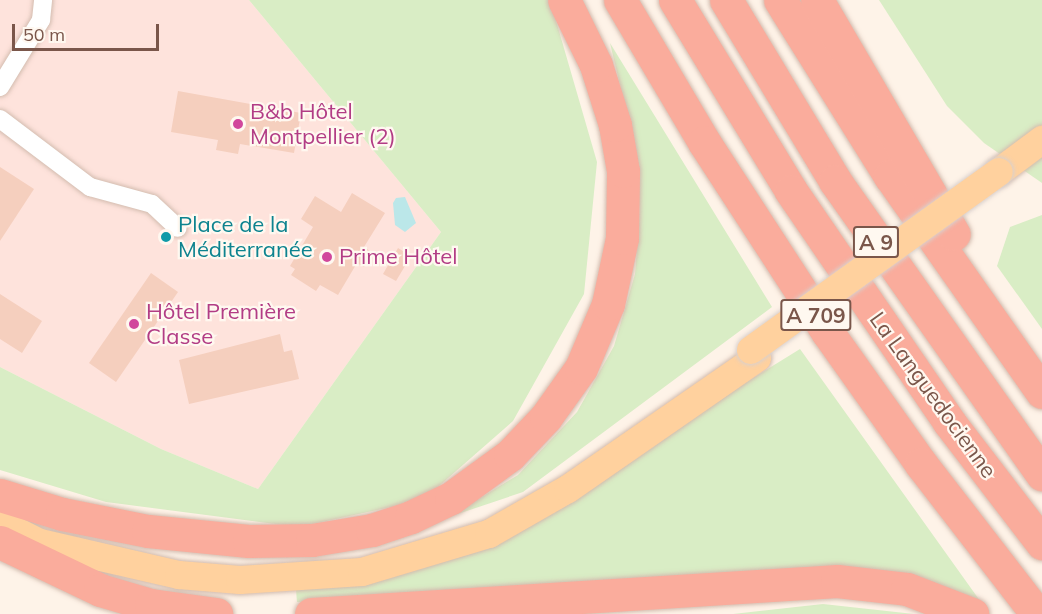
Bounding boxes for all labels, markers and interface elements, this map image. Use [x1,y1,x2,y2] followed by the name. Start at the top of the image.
[15,12,162,50] scale bar
[23,23,65,46] text: 50 m
[250,98,396,150] place label: B&b Hôtel Montpellier (2)
[231,117,245,131] marker: B&b Hôtel Montpellier (2)
[178,211,313,262] place label: Place de la Méditerranée
[852,224,900,260] road number: A 9
[159,230,173,244] marker: Place de la Méditerranée
[339,244,457,270] place label: Prime Hôtel
[320,250,334,264] marker: Prime Hôtel
[780,297,852,333] road number: A 709
[146,298,296,350] place label: Hôtel Première Classe
[864,307,1002,483] street label: La Languedocienne
[127,317,141,331] marker: Hôtel Première Classe

